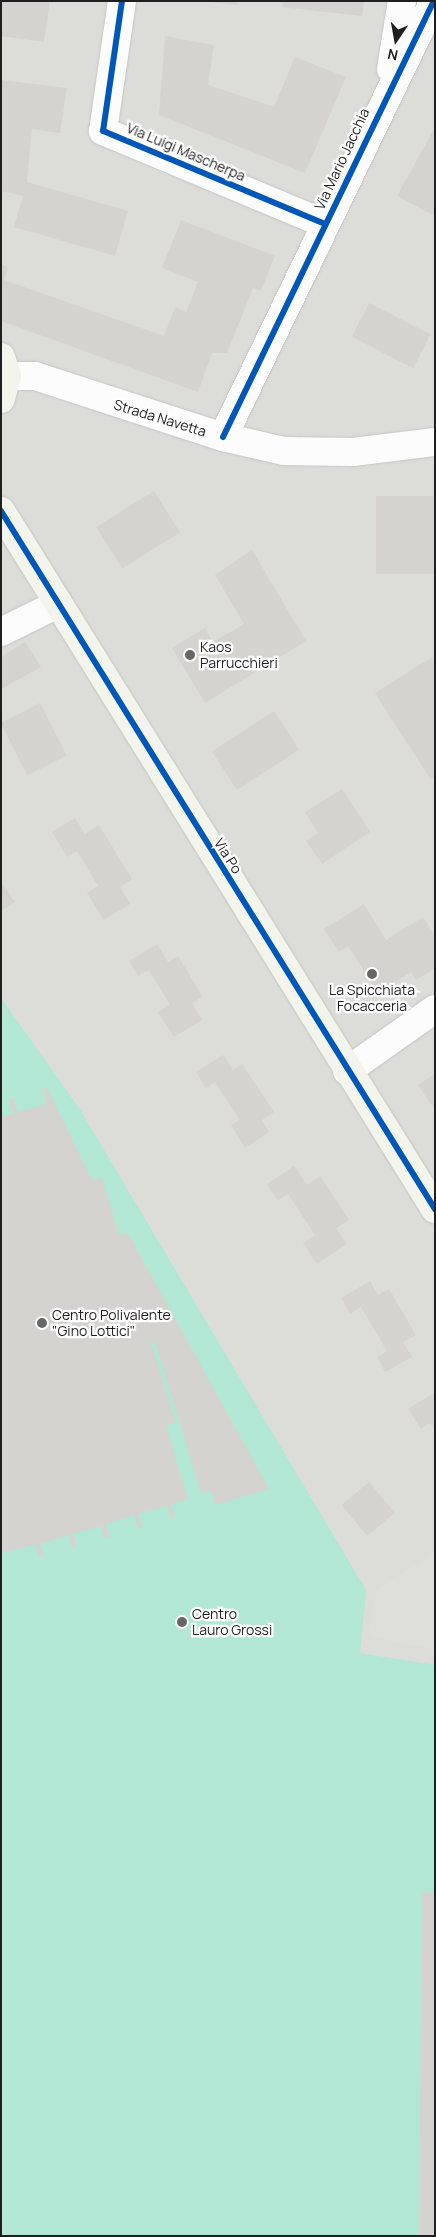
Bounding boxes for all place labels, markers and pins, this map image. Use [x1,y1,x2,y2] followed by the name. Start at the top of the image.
[200,639,278,672] place label: Kaos Parrucchieri
[184,649,196,661] marker: Kaos Parrucchieri
[366,968,378,980] marker: La Spicchiata Focacceria
[329,982,415,1014] place label: La Spicchiata Focacceria
[52,1307,171,1340] place label: Centro Polivalente "Gino Lottici"
[36,1317,48,1329] marker: Centro Polivalente "Gino Lottici"
[192,1606,272,1638] place label: Centro Lauro Grossi
[176,1616,188,1628] marker: Centro Lauro Grossi

